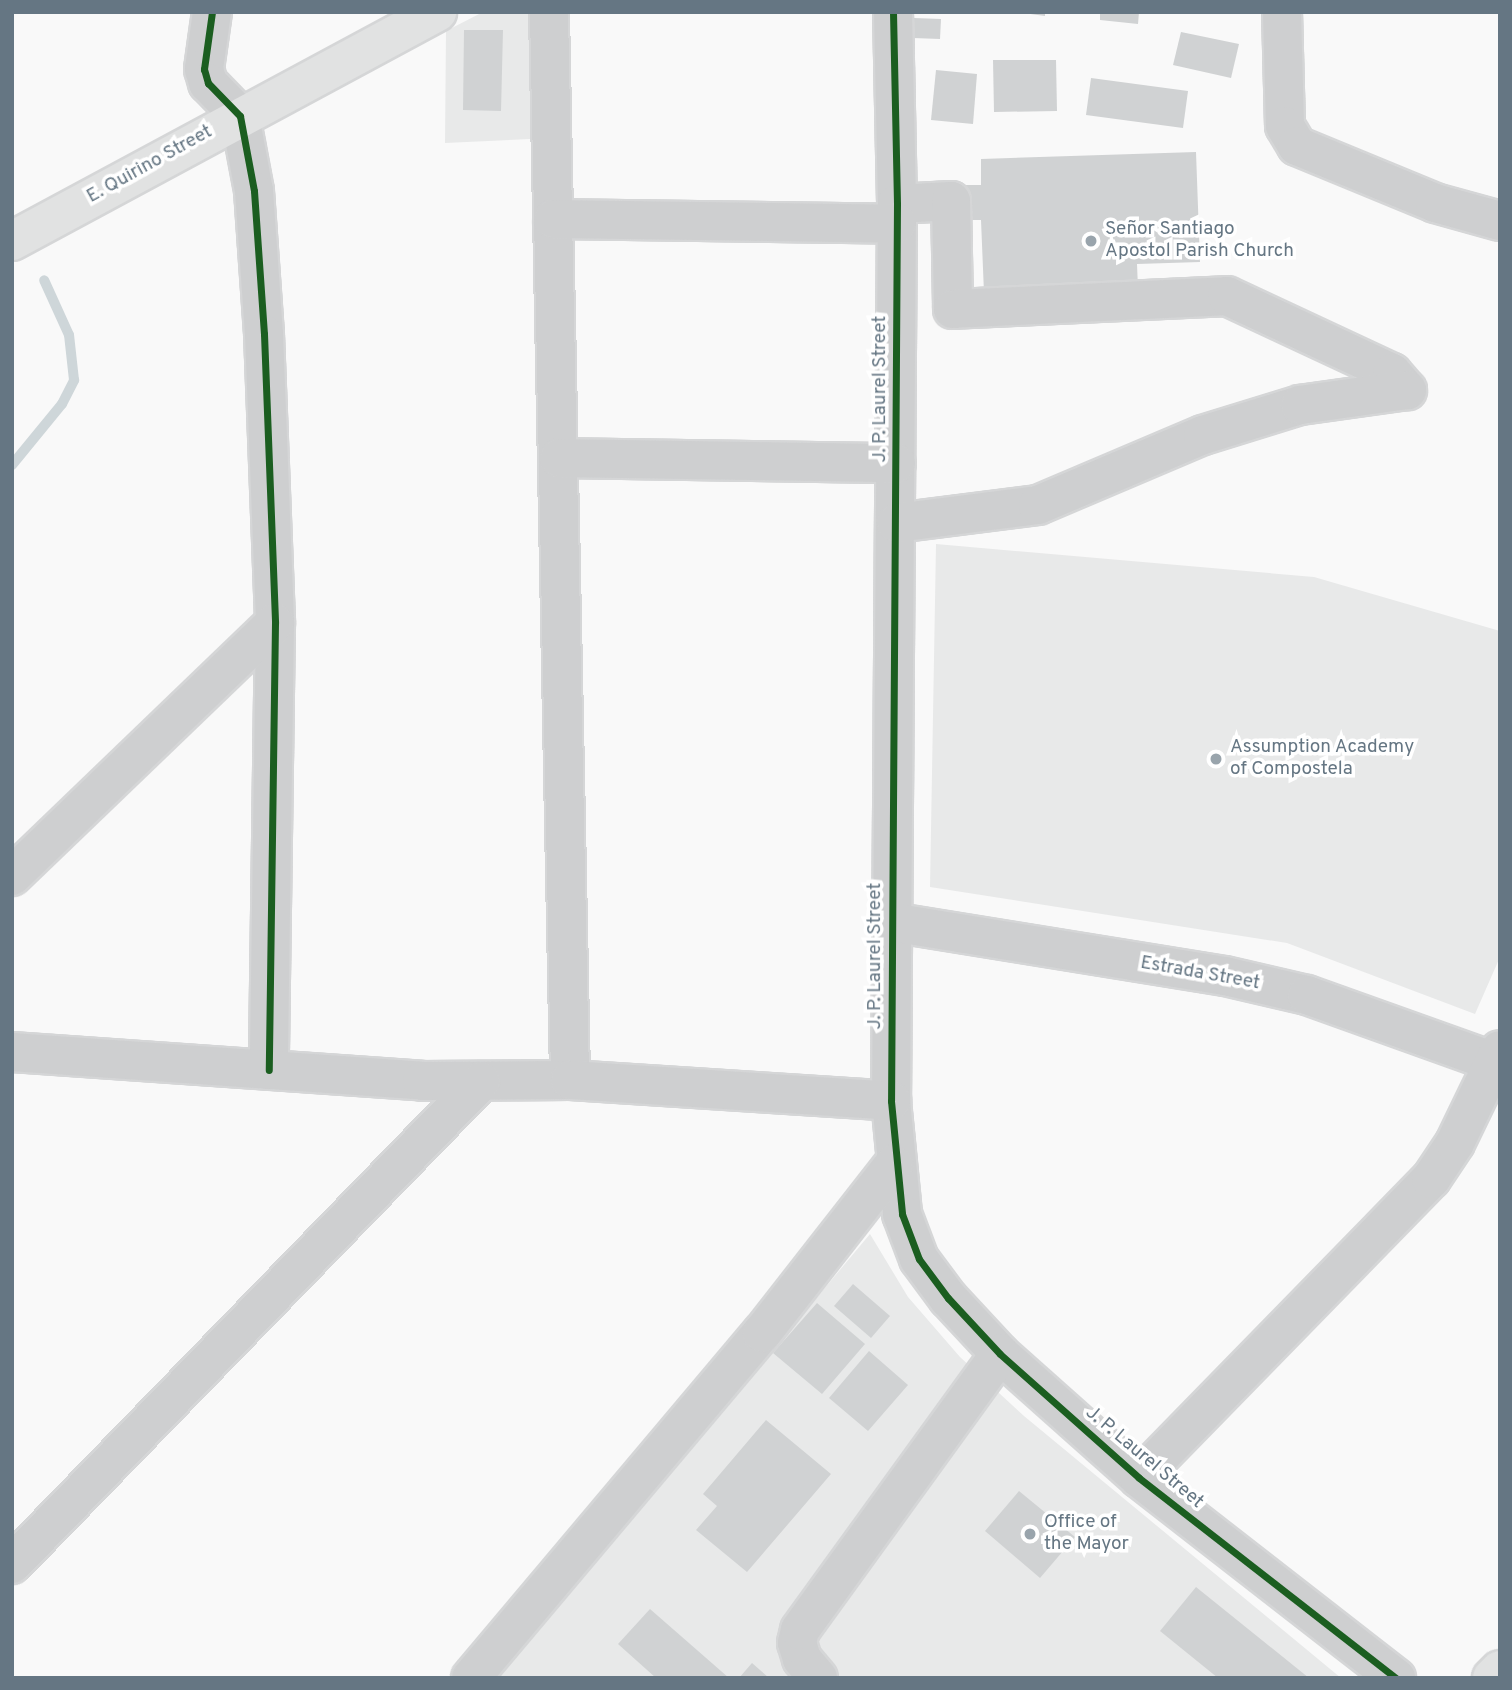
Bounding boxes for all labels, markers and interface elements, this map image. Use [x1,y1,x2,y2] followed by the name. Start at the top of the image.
[83,121,217,209] street label: E. Quirino Street
[1105,219,1294,263] place label: Señor Santiago Apostol Parish Church
[1083,233,1099,249] marker: Señor Santiago Apostol Parish Church
[870,315,892,463] street label: J. P. Laurel Street
[1230,737,1415,781] place label: Assumption Academy of Compostela
[1208,751,1224,767] marker: Assumption Academy of Compostela
[865,882,887,1030] street label: J. P. Laurel Street
[1138,952,1262,996] street label: Estrada Street
[1080,1402,1208,1514] street label: J. P. Laurel Street
[1044,1512,1129,1556] place label: Office of the Mayor
[1022,1526,1038,1542] marker: Office of the Mayor

